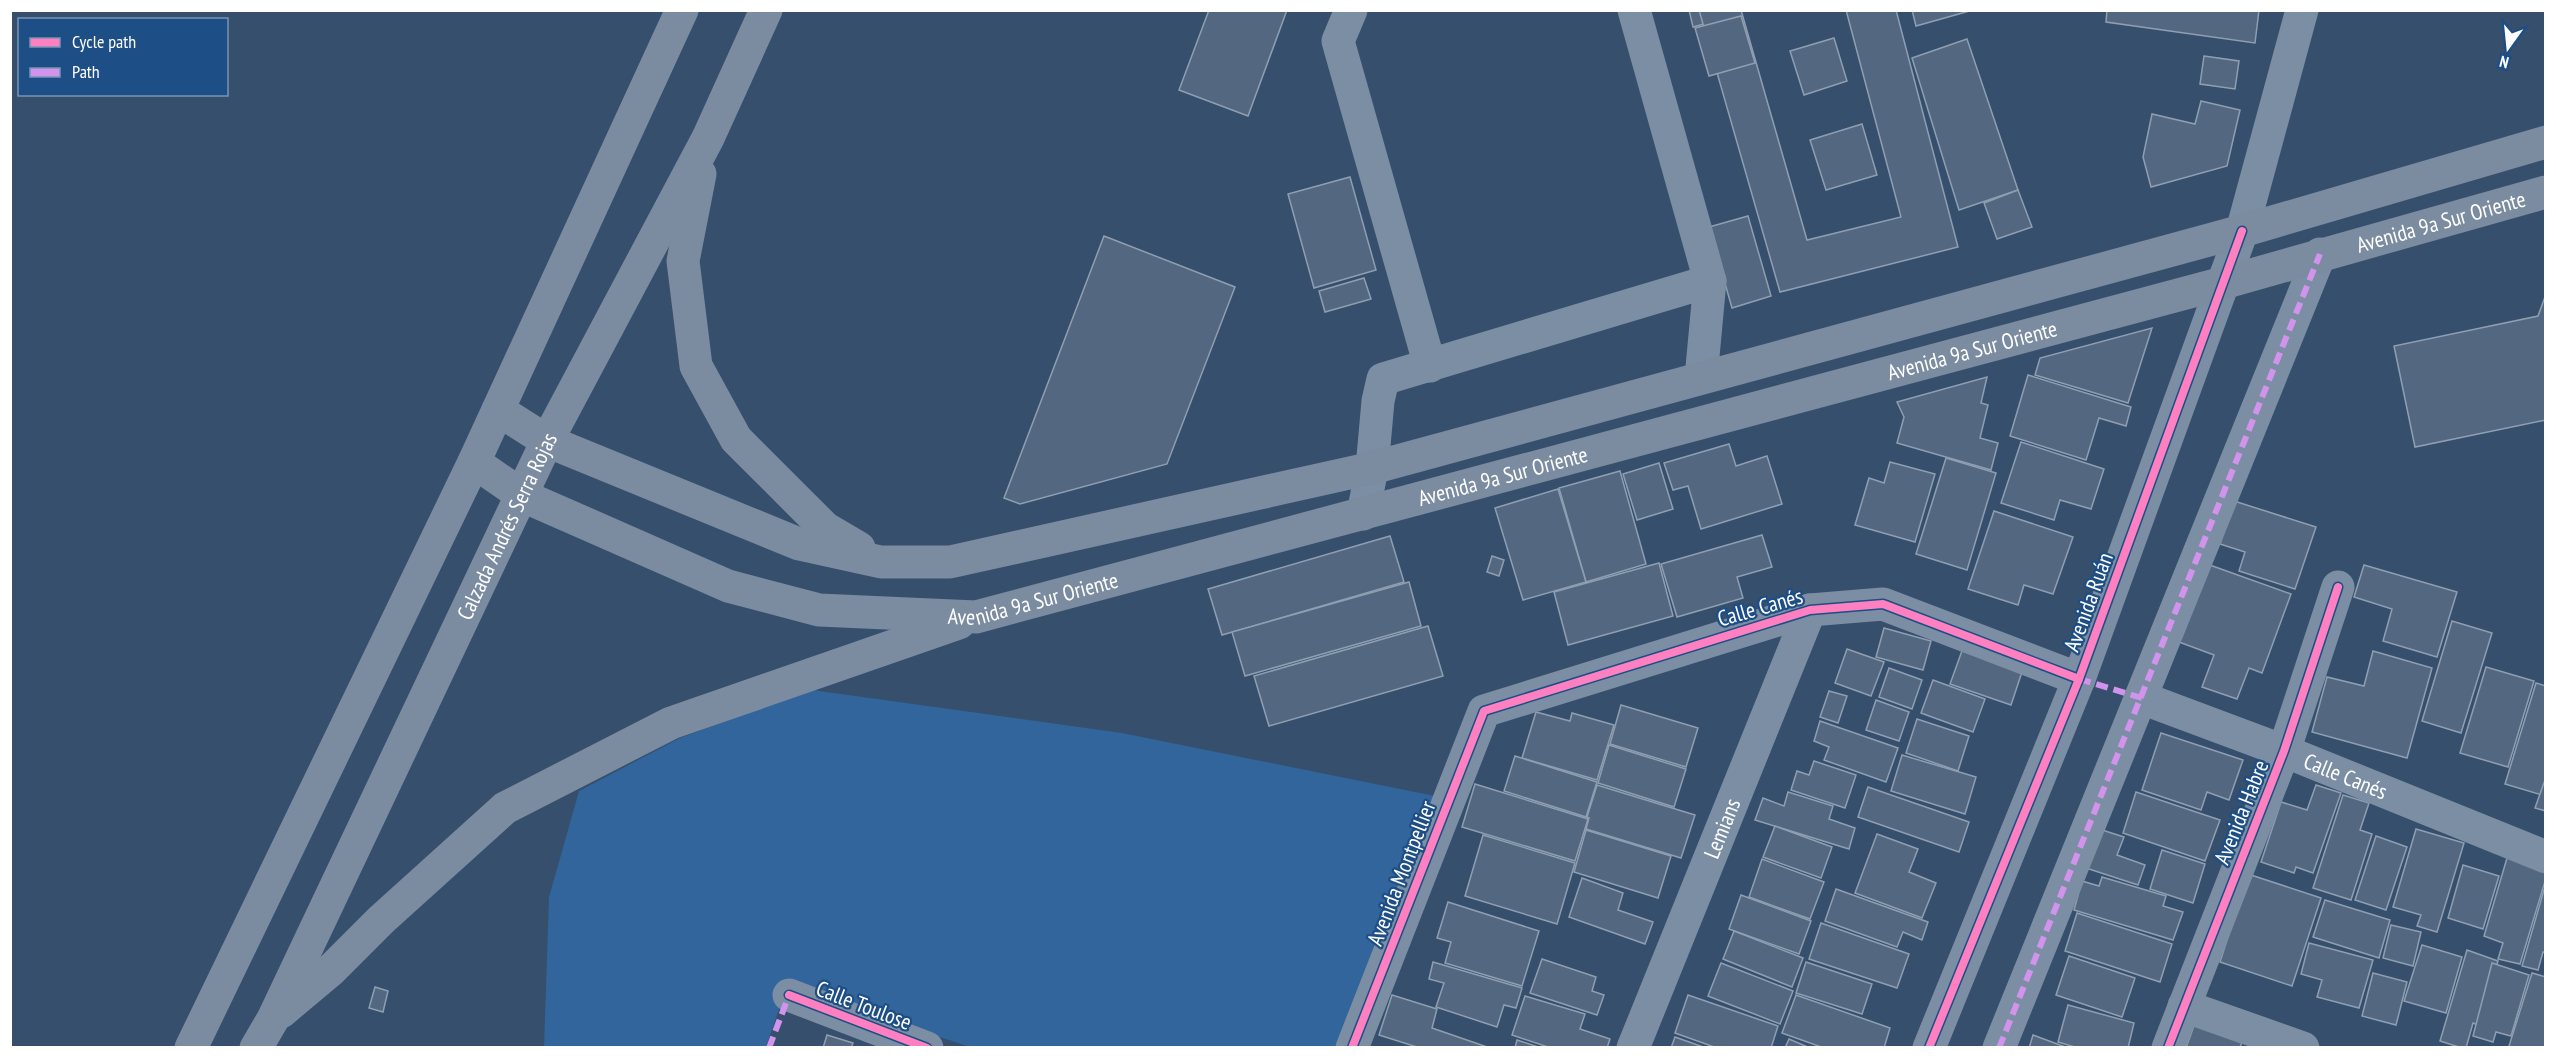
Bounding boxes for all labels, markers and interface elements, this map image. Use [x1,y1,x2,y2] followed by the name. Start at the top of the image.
[18,18,228,96] legend
[2478,18,2538,78] north arrow
[72,30,136,53] text: Cycle path
[2497,52,2511,73] text: N
[72,60,100,83] text: Path
[2353,185,2529,259] street label: Avenida 9a Sur Oriente
[1884,314,2060,386] street label: Avenida 9a Sur Oriente
[450,428,563,624] street label: Calzada Andrés Serra Rojas
[1415,440,1591,512] street label: Avenida 9a Sur Oriente
[2057,549,2119,655] street label: Avenida Ruán
[947,566,1121,631] street label: Avenida 9a Sur Oriente
[1714,582,1806,632] street label: Calle Canés
[2300,747,2391,805] street label: Calle Canés
[2207,756,2275,868] street label: Avenida Habre
[1697,794,1746,862] street label: Lemians
[1361,797,1441,949] street label: Avenida Montpellier
[812,974,916,1036] street label: Calle Toulose

